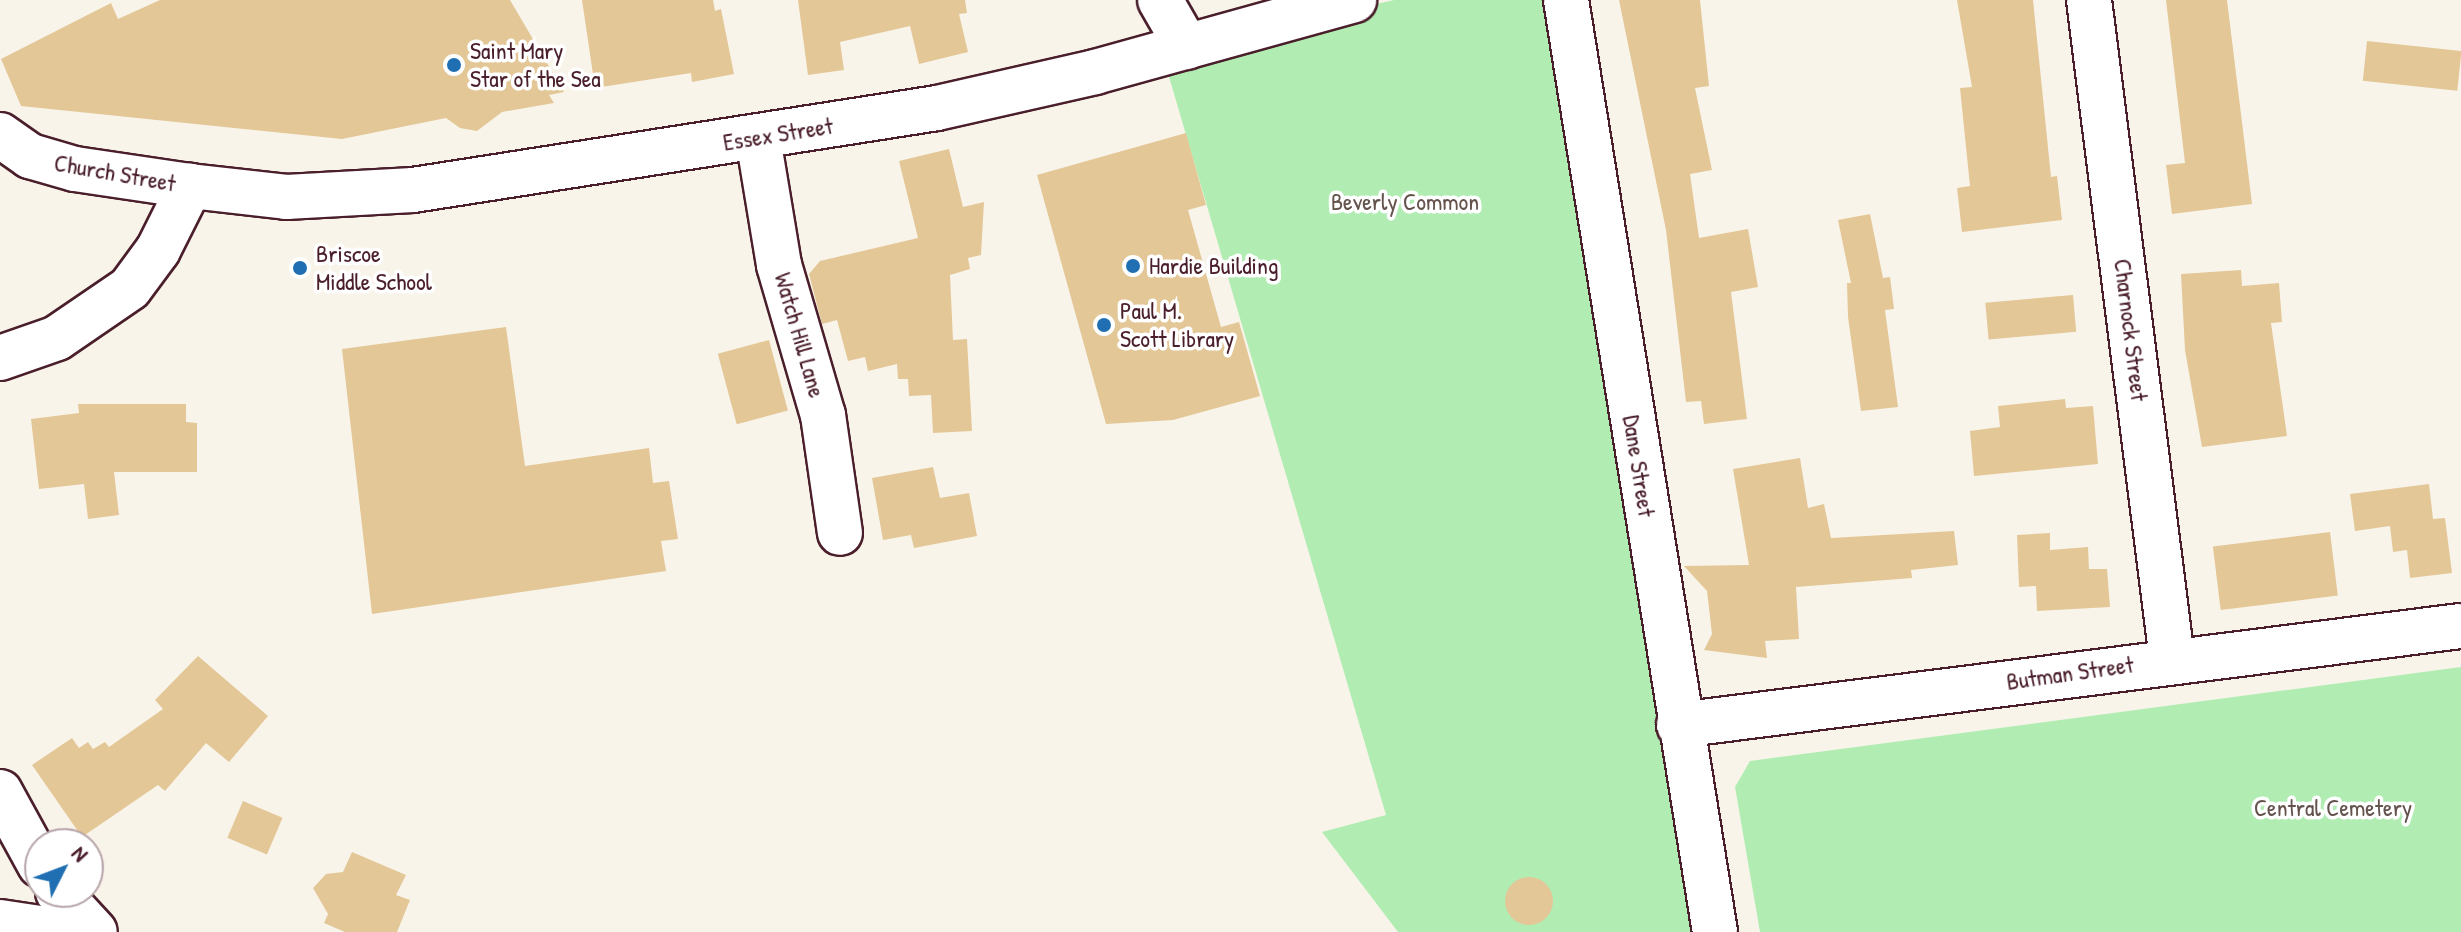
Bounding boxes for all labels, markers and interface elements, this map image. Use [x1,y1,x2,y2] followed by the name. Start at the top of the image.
[470,37,601,93] place label: Saint Mary Star of the Sea
[445,56,463,74] marker: Saint Mary Star of the Sea
[721,111,835,157] street label: Essex Street
[52,148,178,198] street label: Church Street
[1331,188,1479,216] park label: Beverly Common
[316,240,432,296] place label: Briscoe Middle School
[1149,252,1278,280] place label: Hardie Building
[1124,257,1142,275] marker: Hardie Building
[2108,257,2154,403] street label: Charnock Street
[291,259,309,277] marker: Briscoe Middle School
[768,269,832,401] street label: Watch Hill Lane
[1120,297,1234,353] place label: Paul M. Scott Library
[1095,316,1113,334] marker: Paul M. Scott Library
[1617,413,1661,519] street label: Dane Street
[2005,650,2135,696] street label: Butman Street
[2254,794,2412,822] park label: Central Cemetery
[24,828,104,908] north arrow
[65,839,95,868] text: N

